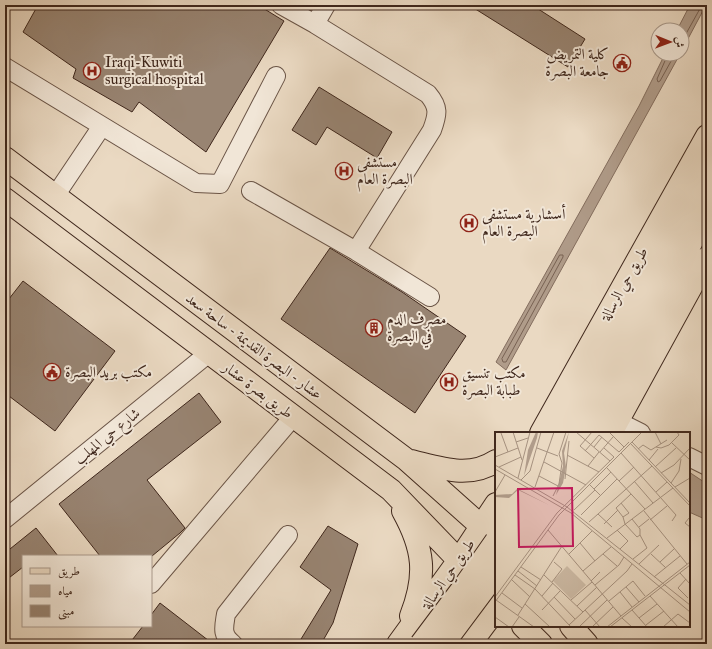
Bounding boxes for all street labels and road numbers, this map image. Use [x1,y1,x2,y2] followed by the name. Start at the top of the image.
[596,244,654,326] street label: طريق حي الرسالة
[181,289,326,404] street label: عشار - البصرة القديمة - ساحة سعد
[217,357,297,423] street label: طريق بصرة عشار
[70,404,146,471] street label: شارع حي المهلب
[417,536,481,615] street label: طريق حي الرسالة

